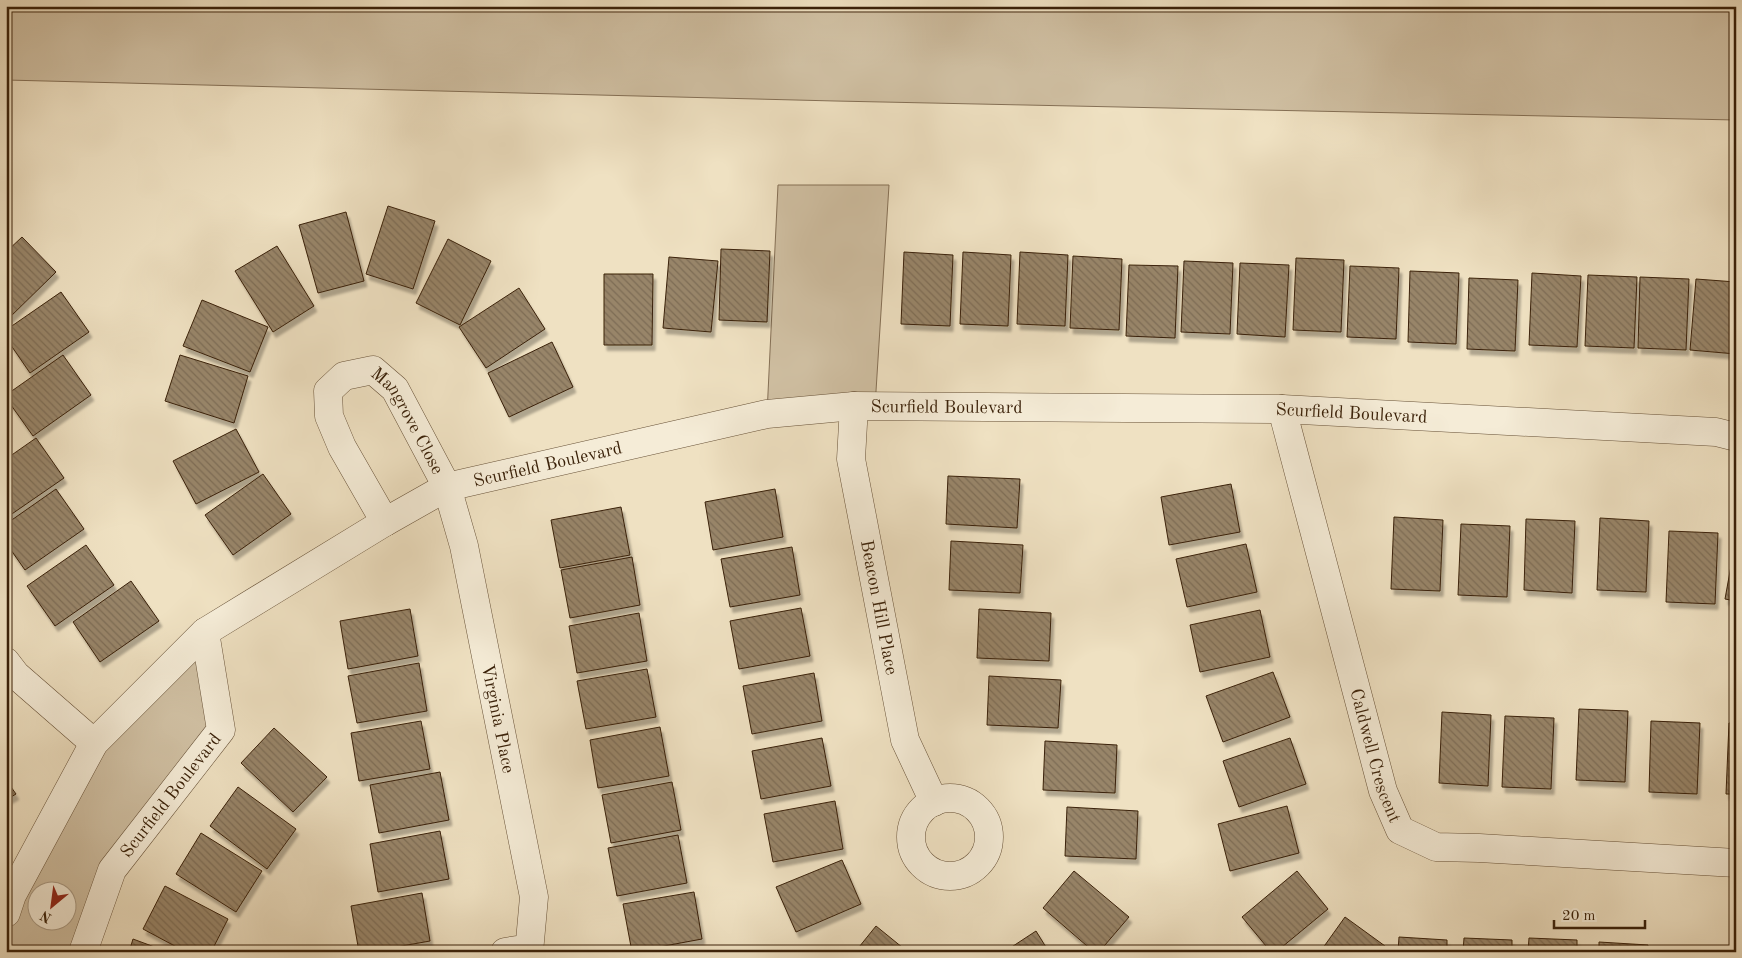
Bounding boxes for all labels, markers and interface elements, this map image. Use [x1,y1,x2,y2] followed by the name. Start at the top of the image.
[367,365,447,477] street label: Mangrove Close
[871,398,1023,417] street label: Scurfield Boulevard
[1276,401,1428,427] street label: Scurfield Boulevard
[472,439,624,491] street label: Scurfield Boulevard
[857,538,900,676] street label: Beacon Hill Place
[478,663,517,775] street label: Virginia Place
[1346,687,1404,826] street label: Caldwell Crescent
[117,730,225,861] street label: Scurfield Boulevard
[28,880,78,930] north arrow
[1554,898,1646,930] scale bar
[38,908,54,925] text: N
[1562,909,1596,924] text: 20 m

